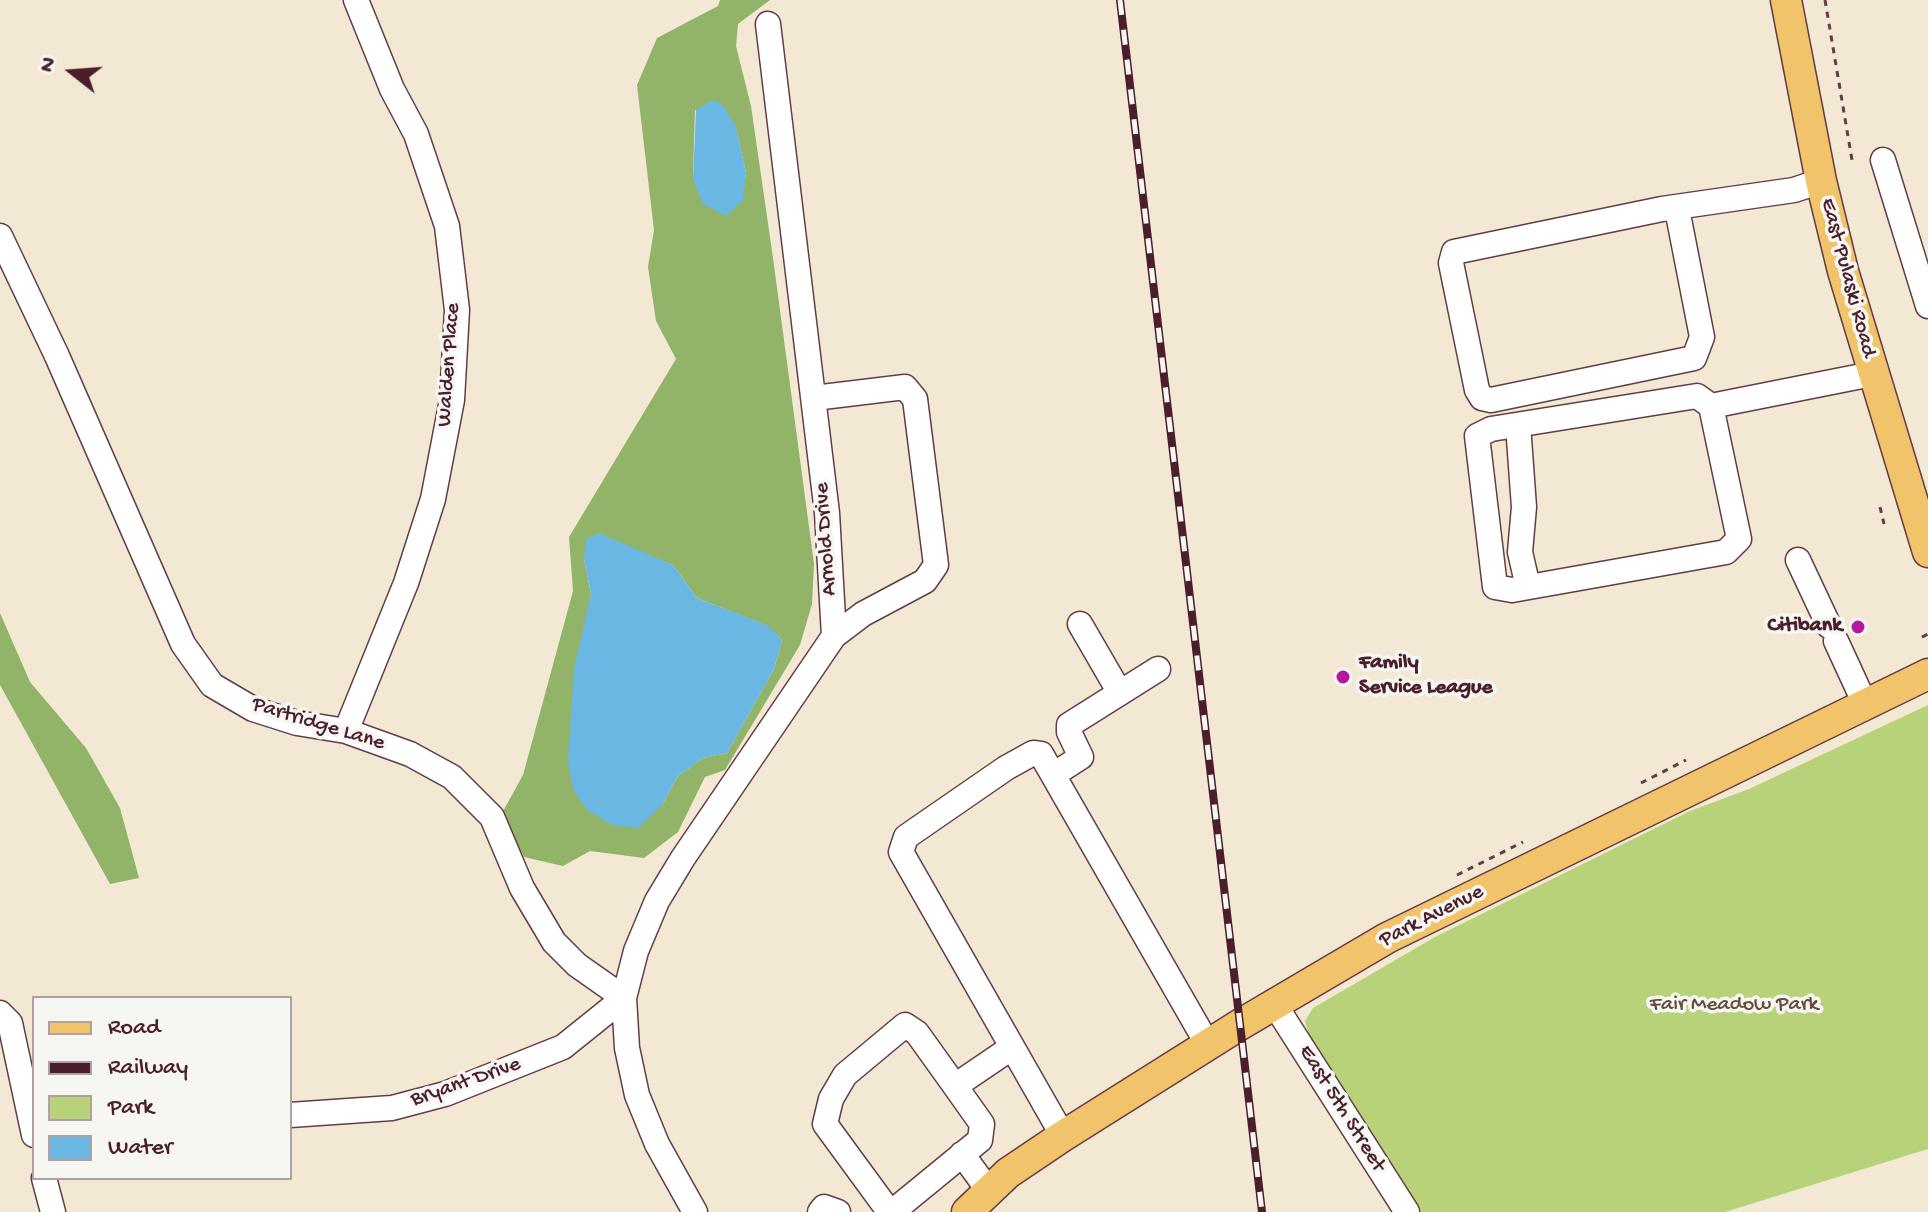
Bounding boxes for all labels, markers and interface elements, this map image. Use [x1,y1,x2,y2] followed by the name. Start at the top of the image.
[32,32,112,112] north arrow
[35,54,64,76] text: N
[1813,196,1881,360] street label: East Pulaski Road
[433,302,467,428] street label: Walden Place
[810,481,844,597] street label: Arnold Drive
[1767,614,1842,640] place label: Citibank
[1849,618,1867,636] marker: Citibank
[1359,651,1493,702] place label: Family Service League
[1334,668,1352,686] marker: Family Service League
[248,692,388,758] street label: Partridge Lane
[1376,880,1488,954] street label: Park Avenue
[1650,993,1818,1019] park label: Fair Meadow Park
[32,996,292,1180] legend
[108,1014,160,1043] text: Road
[1292,1041,1390,1177] street label: East 5th Street
[407,1052,525,1114] street label: Bryant Drive
[108,1054,188,1083] text: Railway
[108,1094,154,1123] text: Park
[108,1134,172,1163] text: Water

